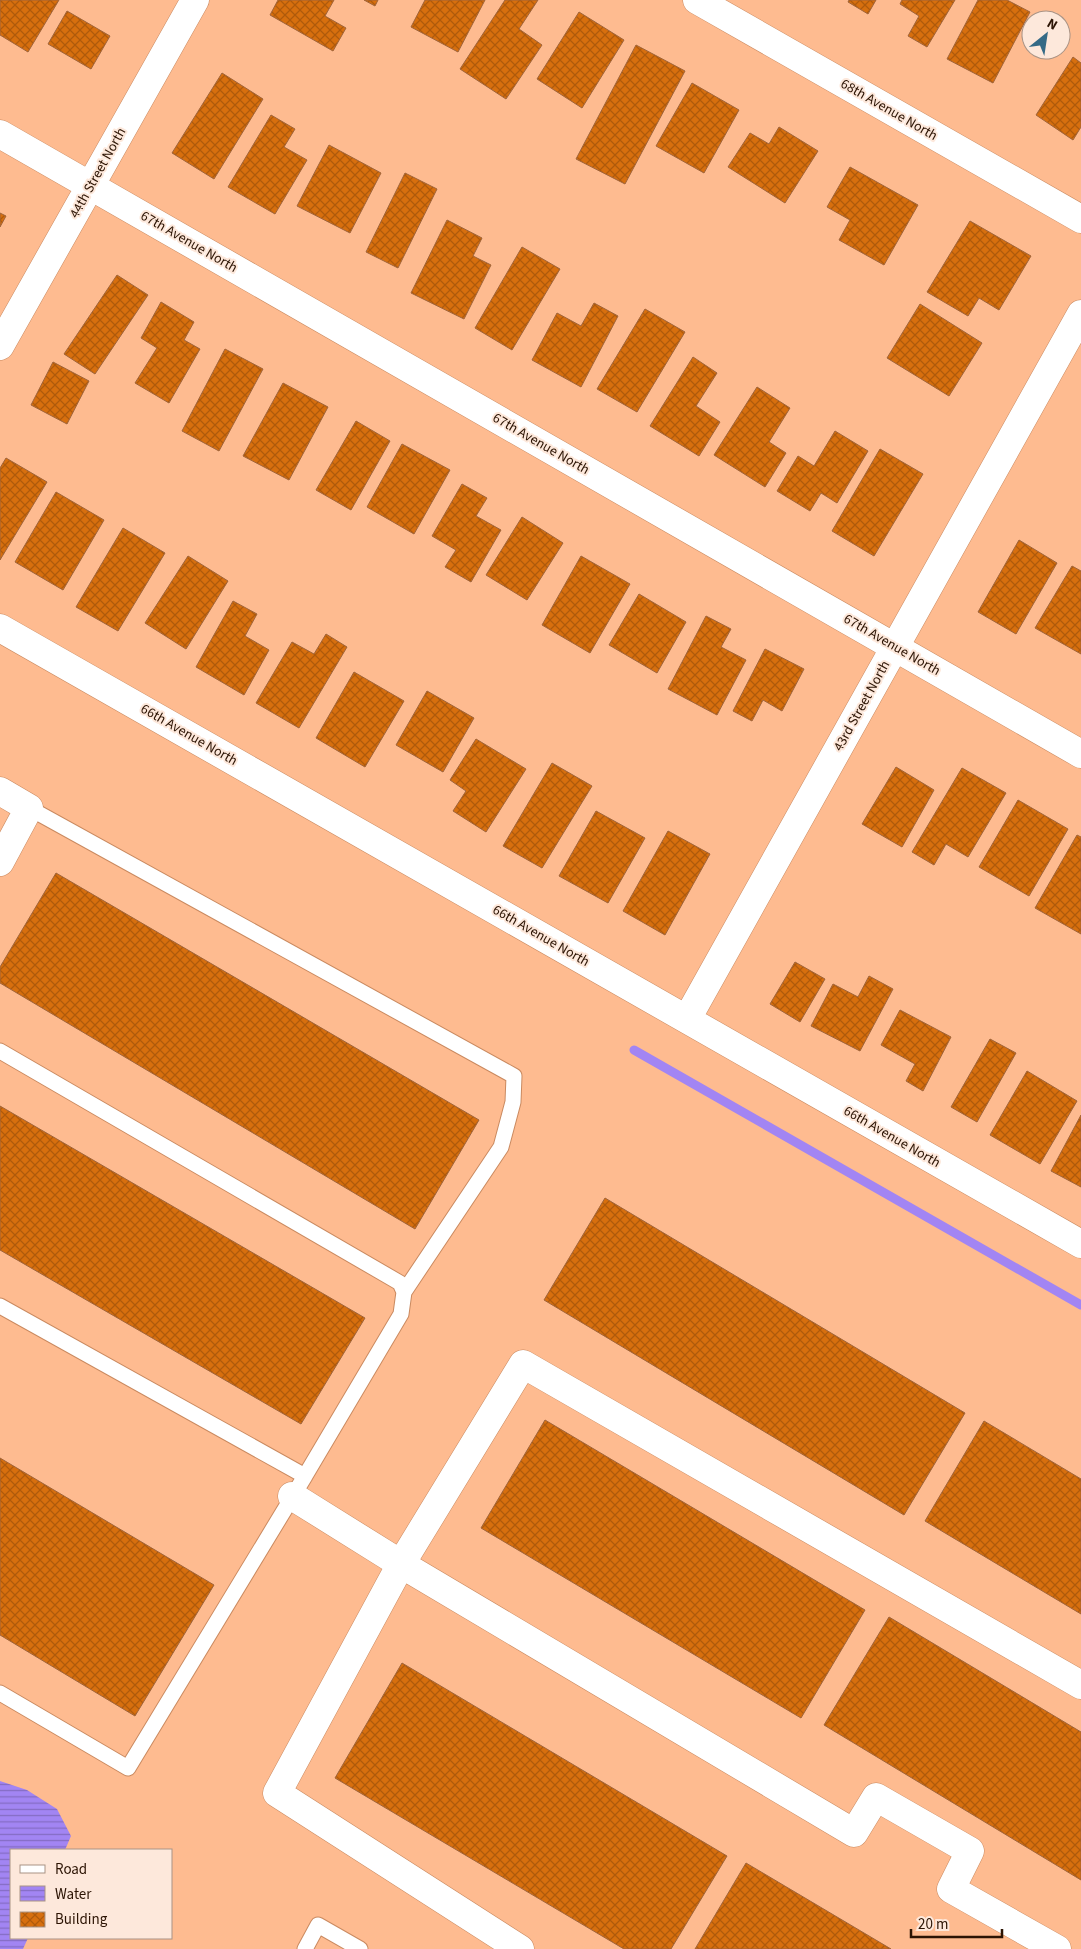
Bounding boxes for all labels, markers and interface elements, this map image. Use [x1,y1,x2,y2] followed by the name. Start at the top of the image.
[1021,10,1071,60] north arrow
[1043,14,1061,36] text: N
[837,74,941,146] street label: 68th Avenue North
[65,124,131,222] street label: 44th Street North
[137,206,241,278] street label: 67th Avenue North
[489,408,593,480] street label: 67th Avenue North
[840,609,944,681] street label: 67th Avenue North
[829,657,895,755] street label: 43rd Street North
[137,699,241,771] street label: 66th Avenue North
[489,900,593,972] street label: 66th Avenue North
[840,1101,944,1173] street label: 66th Avenue North
[10,1849,172,1939] legend
[55,1859,87,1880] text: Road
[55,1884,92,1905] text: Water
[911,1906,1002,1938] scale bar
[55,1909,108,1930] text: Building
[918,1914,948,1935] text: 20 m

